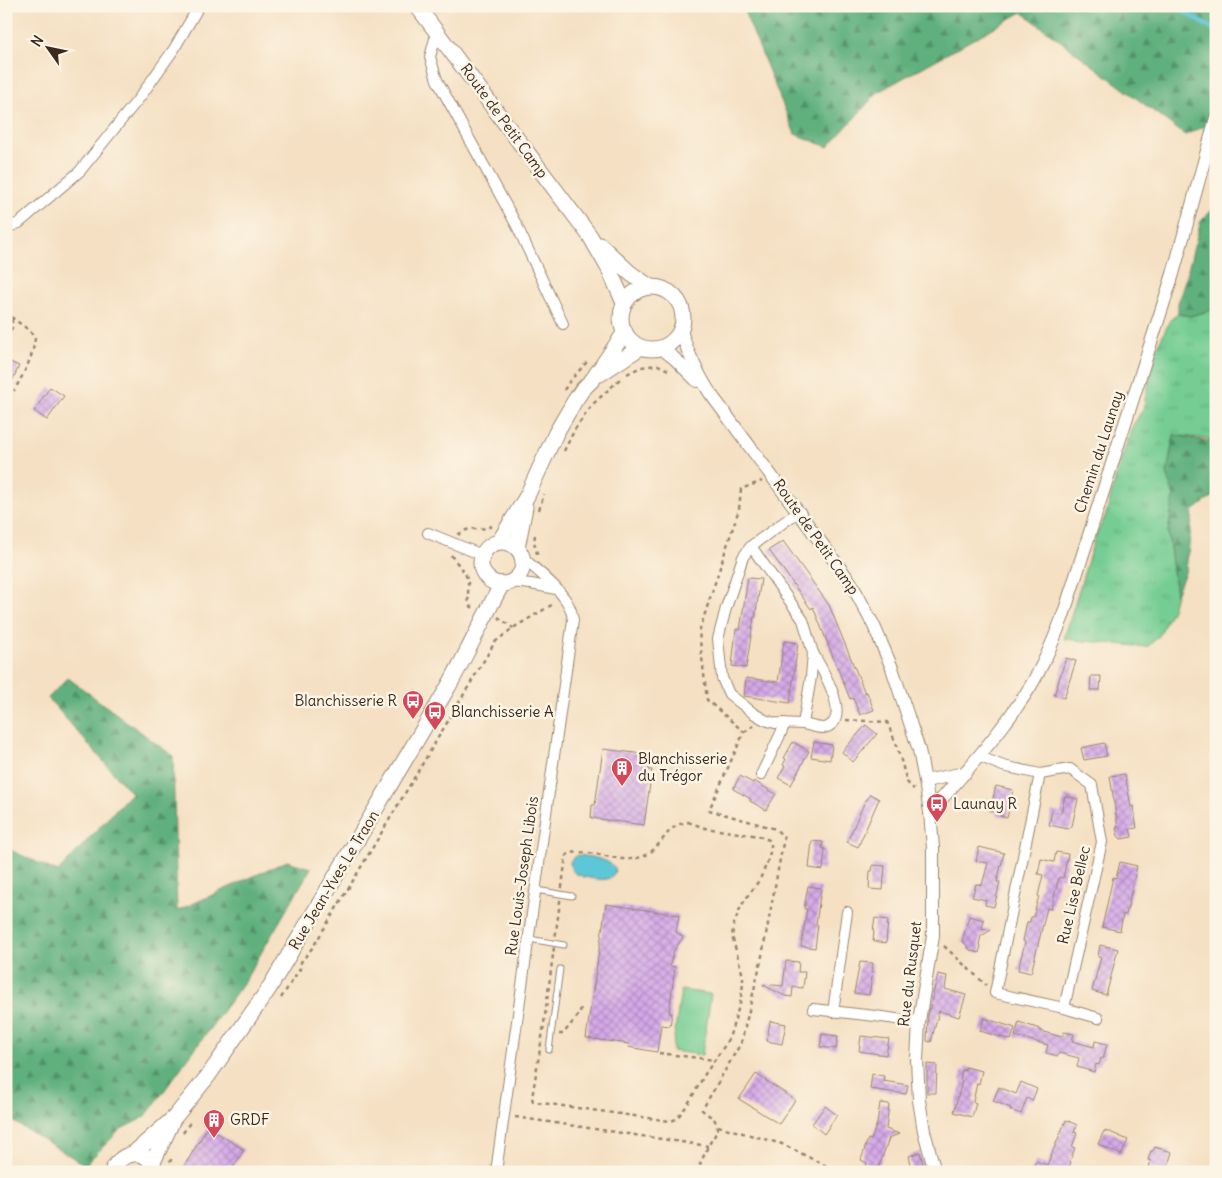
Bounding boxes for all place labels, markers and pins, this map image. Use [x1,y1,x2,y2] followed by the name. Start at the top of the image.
[401,689,425,720] bus stop icon: Blanchisserie R
[295,691,397,710] place label: Blanchisserie R
[423,700,447,731] bus stop icon: Blanchisserie A
[451,702,554,721] place label: Blanchisserie A
[638,749,727,785] place label: Blanchisserie du Trégor
[610,756,634,787] building icon: Blanchisserie du Trégor
[925,792,949,823] bus stop icon: Launay R
[953,794,1018,813] place label: Launay R
[202,1108,226,1139] building icon: GRDF
[230,1110,270,1129] place label: GRDF

